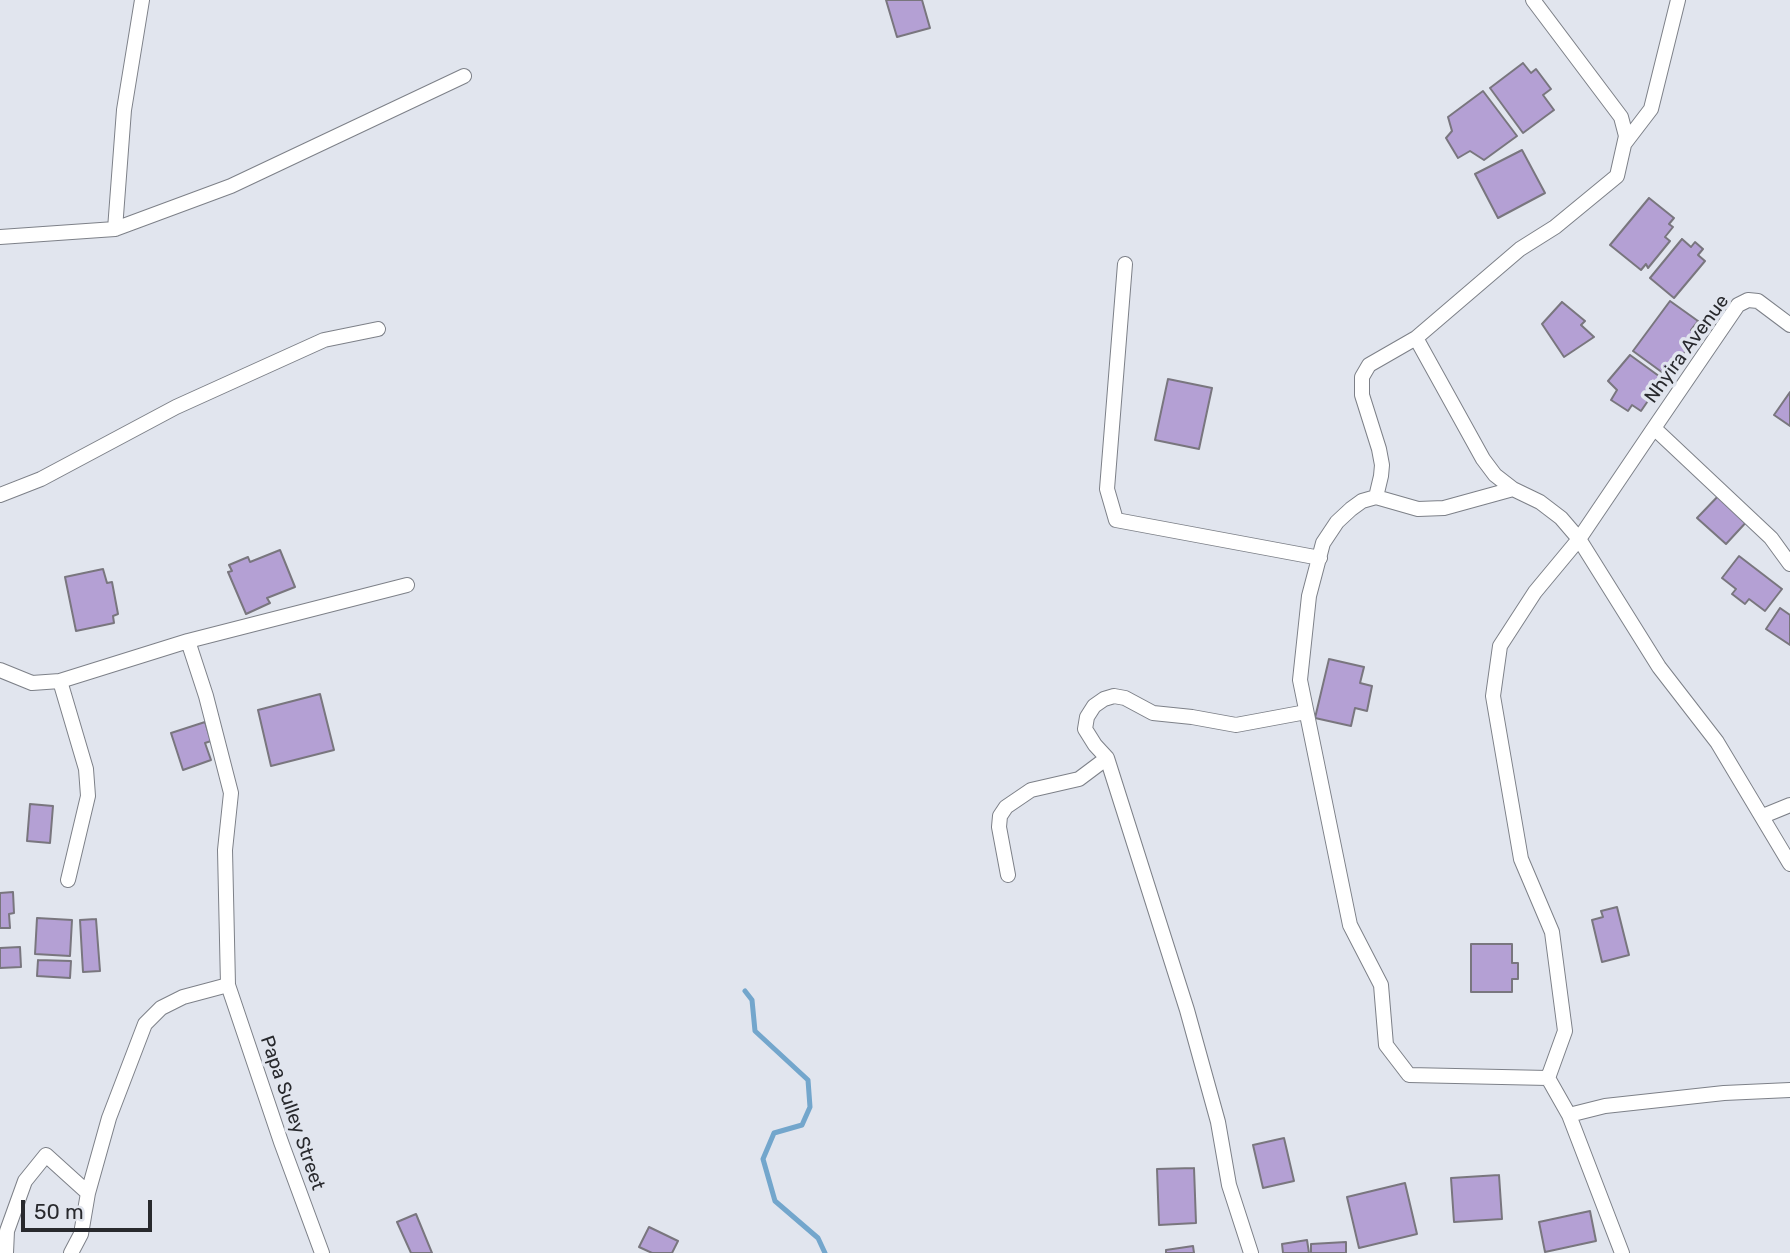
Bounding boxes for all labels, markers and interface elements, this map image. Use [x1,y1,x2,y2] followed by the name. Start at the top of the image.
[1640,290,1734,408] street label: Nhyira Avenue
[255,1033,329,1193] street label: Papa Sulley Street
[24,1186,156,1230] scale bar
[34,1199,84,1224] text: 50 m

